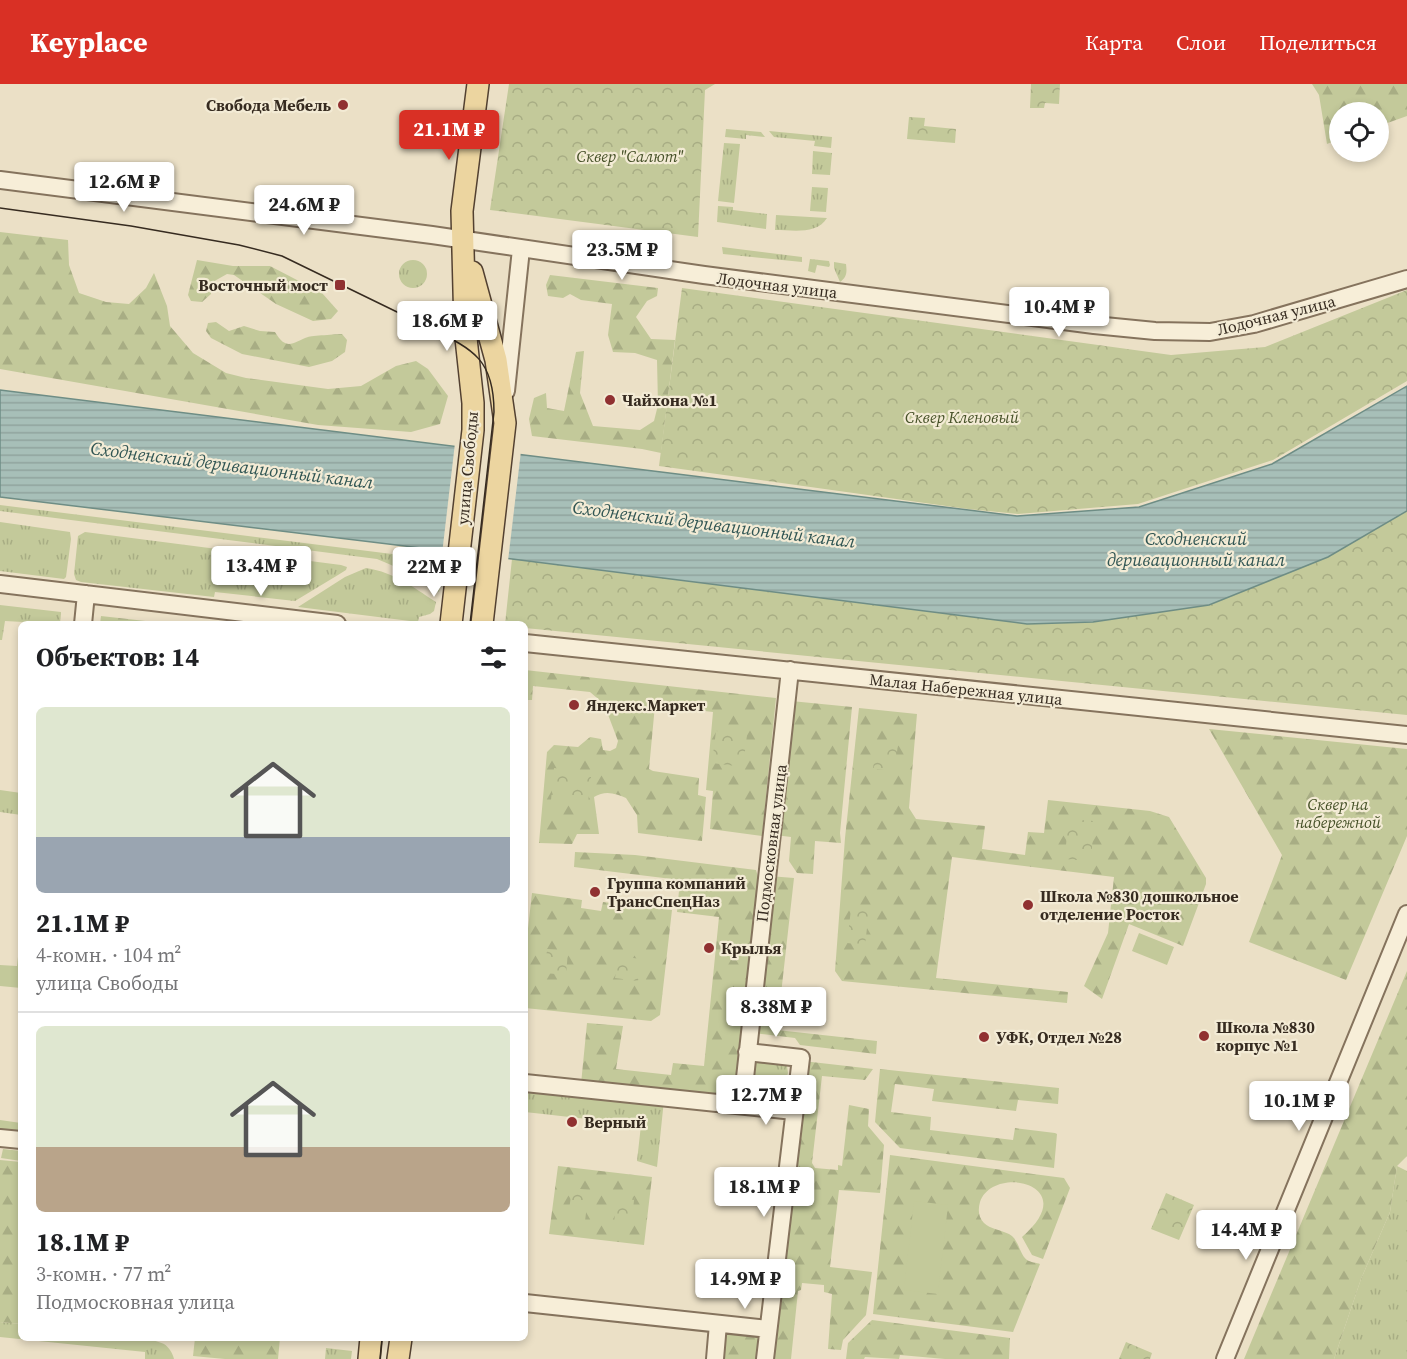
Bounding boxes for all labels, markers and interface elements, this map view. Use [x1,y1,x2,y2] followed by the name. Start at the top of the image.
[30,23,148,61] text: Keyplace
[1085,28,1143,57] text: Карта
[1176,28,1226,57] text: Слои
[1259,28,1377,57] text: Поделиться
[206,94,332,116] place label: Свобода Мебель
[336,98,350,112] marker: Свобода Мебель
[1329,102,1389,162] map controls
[1329,102,1389,162] button: locate
[394,110,504,161] pin: 21.1M ₽
[413,115,485,143] text: 21.1M ₽
[577,145,684,167] park label: Сквер "Салют"
[69,162,179,213] pin: 12.6M ₽
[88,167,160,195] text: 12.6M ₽
[249,185,359,236] pin: 24.6M ₽
[268,190,340,218] text: 24.6M ₽
[567,230,677,281] pin: 23.5M ₽
[586,235,658,263] text: 23.5M ₽
[715,267,839,303] street label: Лодочная улица
[198,274,328,296] place label: Восточный мост
[333,278,347,292] marker: Восточный мост
[1004,287,1114,338] pin: 10.4M ₽
[1214,289,1338,340] street label: Лодочная улица
[1023,292,1095,320] text: 10.4M ₽
[392,301,502,352] pin: 18.6M ₽
[411,306,483,334] text: 18.6M ₽
[622,389,717,411] place label: Чайхона №1
[603,393,617,407] marker: Чайхона №1
[905,406,1020,428] park label: Сквер Кленовый
[451,410,483,526] street label: улица Свободы
[89,435,375,495] water label: Сходненский деривационный канал
[571,494,857,554] water label: Сходненский деривационный канал
[1107,526,1285,572] water label: Сходненский деривационный канал
[206,546,316,597] pin: 13.4M ₽
[392,547,476,598] pin: 22M ₽
[225,551,297,579] text: 13.4M ₽
[407,552,461,580] text: 22M ₽
[36,639,199,675] text: Объектов: 14
[477,641,510,674] icon: filters
[868,668,1065,710] street label: Малая Набережная улица
[586,694,705,716] place label: Яндекс.Маркет
[567,698,581,712] marker: Яндекс.Маркет
[219,746,327,854] icon: home
[750,762,792,923] street label: Подмосковная улица
[1295,793,1382,833] park label: Сквер на набережной
[607,872,746,912] place label: Группа компаний ТрансСпецНаз
[588,885,602,899] marker: Группа компаний ТрансСпецНаз
[1040,885,1239,925] place label: Школа №830 дошкольное отделение Росток
[1021,898,1035,912] marker: Школа №830 дошкольное отделение Росток
[36,905,129,941] text: 21.1M ₽
[721,937,781,959] place label: Крылья
[36,941,181,969] text: 4-комн. · 104 m²
[702,941,716,955] marker: Крылья
[36,969,179,997] text: улица Свободы
[721,987,831,1038] pin: 8.38M ₽
[740,992,812,1020] text: 8.38M ₽
[1216,1016,1315,1056] place label: Школа №830 корпус №1
[996,1026,1122,1048] place label: УФК, Отдел №28
[1197,1029,1211,1043] marker: Школа №830 корпус №1
[977,1030,991,1044] marker: УФК, Отдел №28
[219,1065,327,1173] icon: home
[711,1075,821,1126] pin: 12.7M ₽
[730,1080,802,1108] text: 12.7M ₽
[1244,1081,1354,1132] pin: 10.1M ₽
[1263,1086,1335,1114] text: 10.1M ₽
[584,1111,647,1133] place label: Верный
[565,1115,579,1129] marker: Верный
[709,1167,819,1218] pin: 18.1M ₽
[728,1172,800,1200] text: 18.1M ₽
[1191,1210,1301,1261] pin: 14.4M ₽
[1210,1215,1282,1243] text: 14.4M ₽
[36,1224,129,1260] text: 18.1M ₽
[690,1259,800,1310] pin: 14.9M ₽
[36,1260,171,1288] text: 3-комн. · 77 m²
[709,1264,781,1292] text: 14.9M ₽
[36,1288,235,1316] text: Подмосковная улица

